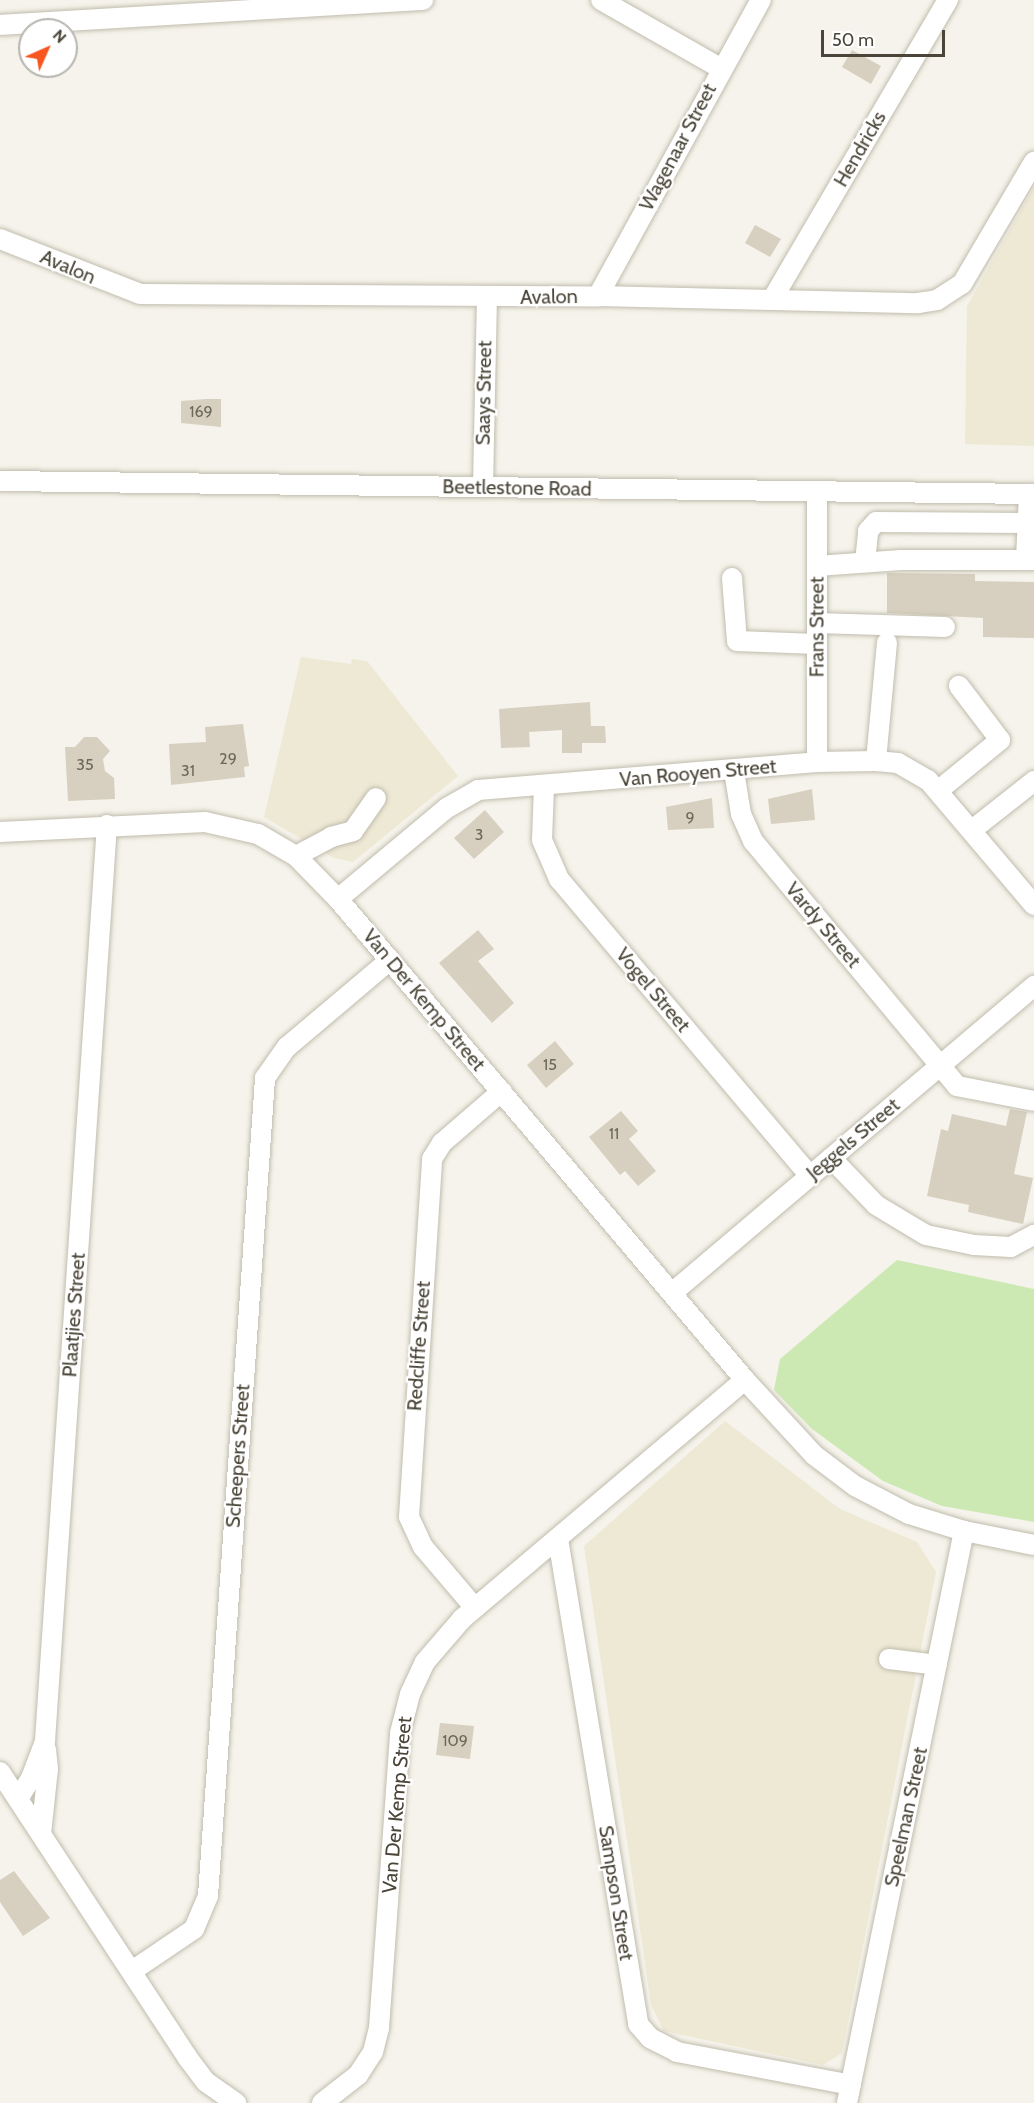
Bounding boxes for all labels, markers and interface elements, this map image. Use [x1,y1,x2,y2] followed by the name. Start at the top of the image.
[18,18,78,78] north arrow
[824,18,948,56] scale bar
[49,26,70,47] text: N
[832,29,874,51] text: 50 m
[634,79,722,215] street label: Wagenaar Street
[829,107,891,191] street label: Hendricks
[37,245,99,289] street label: Avalon
[520,284,578,310] street label: Avalon
[471,340,497,446] street label: Saays Street
[189,402,213,422] house number: 169
[442,475,592,501] street label: Beetlestone Road
[805,577,829,677] street label: Frans Street
[219,749,237,769] house number: 29
[619,754,777,792] street label: Van Rooyen Street
[76,755,94,775] house number: 35
[181,761,195,781] house number: 31
[685,808,695,828] house number: 9
[475,825,483,845] house number: 3
[780,877,866,973] street label: Vardy Street
[358,924,490,1076] street label: Van Der Kemp Street
[611,943,695,1037] street label: Vogel Street
[543,1055,557,1075] house number: 15
[802,1093,904,1185] street label: Jeggels Street
[609,1124,619,1144] house number: 11
[58,1252,90,1378] street label: Plaatjies Street
[402,1280,436,1412] street label: Redcliffe Street
[221,1383,255,1529] street label: Scheepers Street
[377,1715,417,1895] street label: Van Der Kemp Street
[442,1731,468,1751] house number: 109
[879,1745,933,1889] street label: Speelman Street
[593,1824,639,1962] street label: Sampson Street

